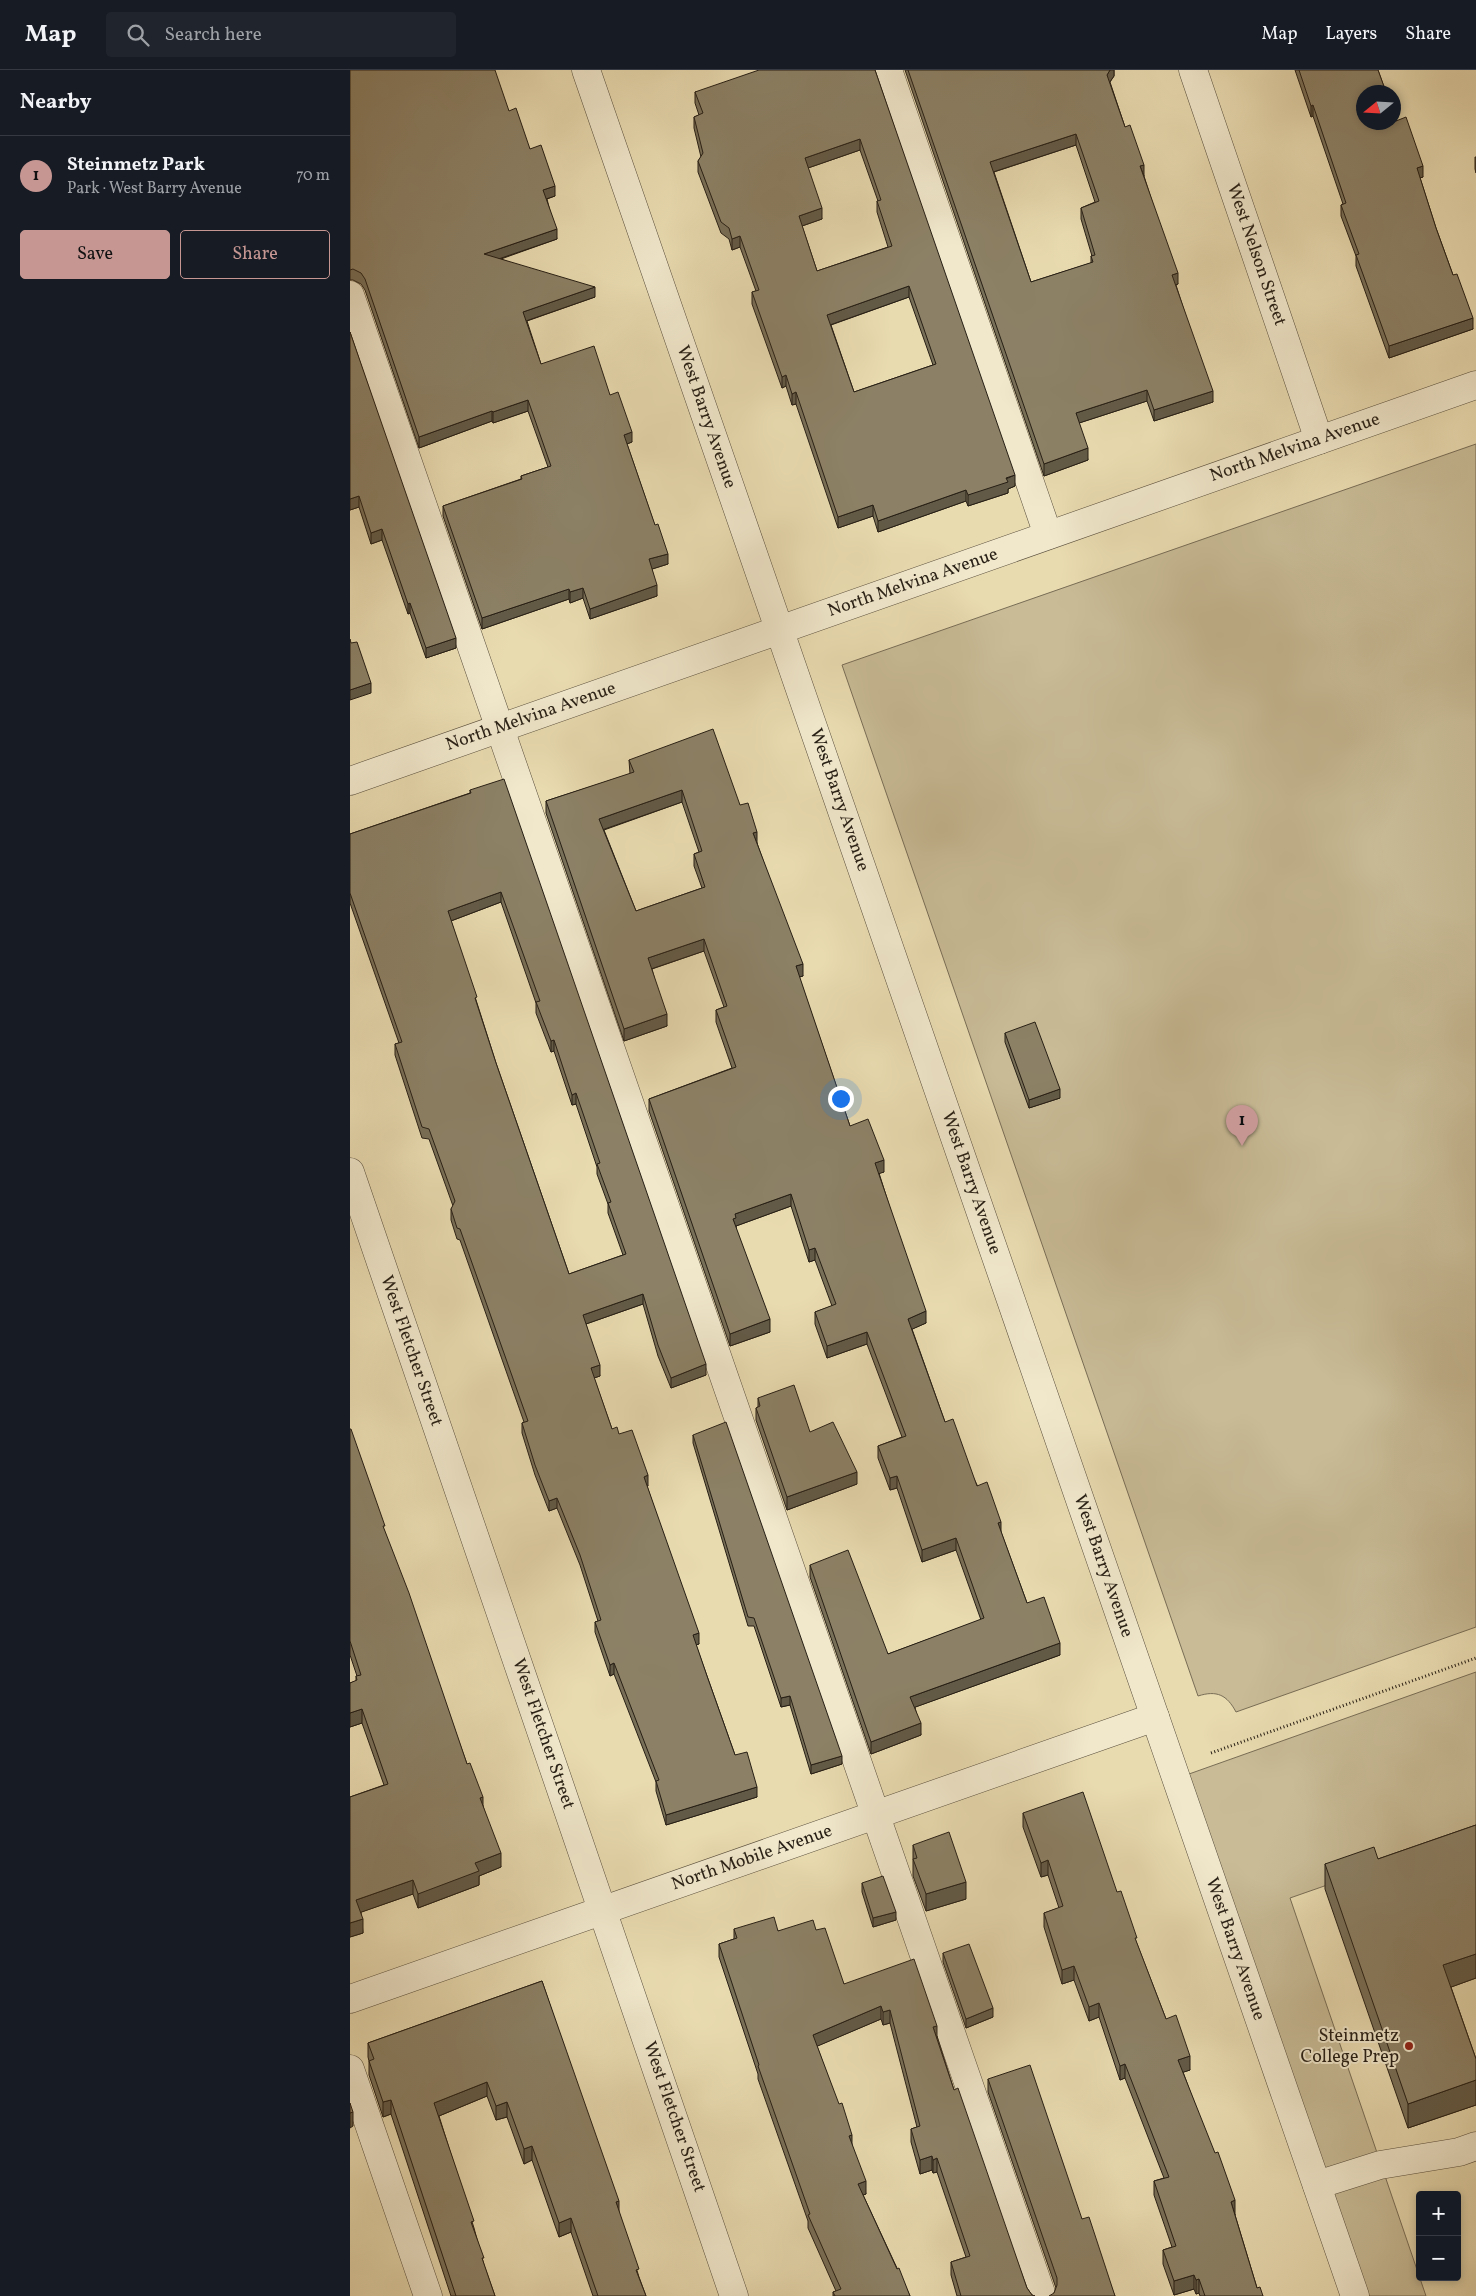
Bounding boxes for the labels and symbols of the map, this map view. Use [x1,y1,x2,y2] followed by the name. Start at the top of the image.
[1356,85,1401,130] north arrow
[1220,181,1292,329] street label: West Nelson Street
[670,342,742,492] street label: West Barry Avenue
[1207,407,1383,489] street label: North Melvina Avenue
[825,542,1001,624] street label: North Melvina Avenue
[443,676,619,758] street label: North Melvina Avenue
[803,725,875,875] street label: West Barry Avenue
[828,1086,854,1112] your location
[1226,1105,1258,1146] pin: 1
[935,1108,1007,1258] street label: West Barry Avenue
[373,1272,449,1430] street label: West Fletcher Street
[1067,1491,1139,1641] street label: West Barry Avenue
[505,1655,581,1813] street label: West Fletcher Street
[668,1819,836,1897] street label: North Mobile Avenue
[1199,1874,1271,2024] street label: West Barry Avenue
[1300,2024,1399,2070] place label: Steinmetz College Prep
[636,2038,712,2196] street label: West Fletcher Street
[1403,2040,1415,2052] marker: Steinmetz College Prep

